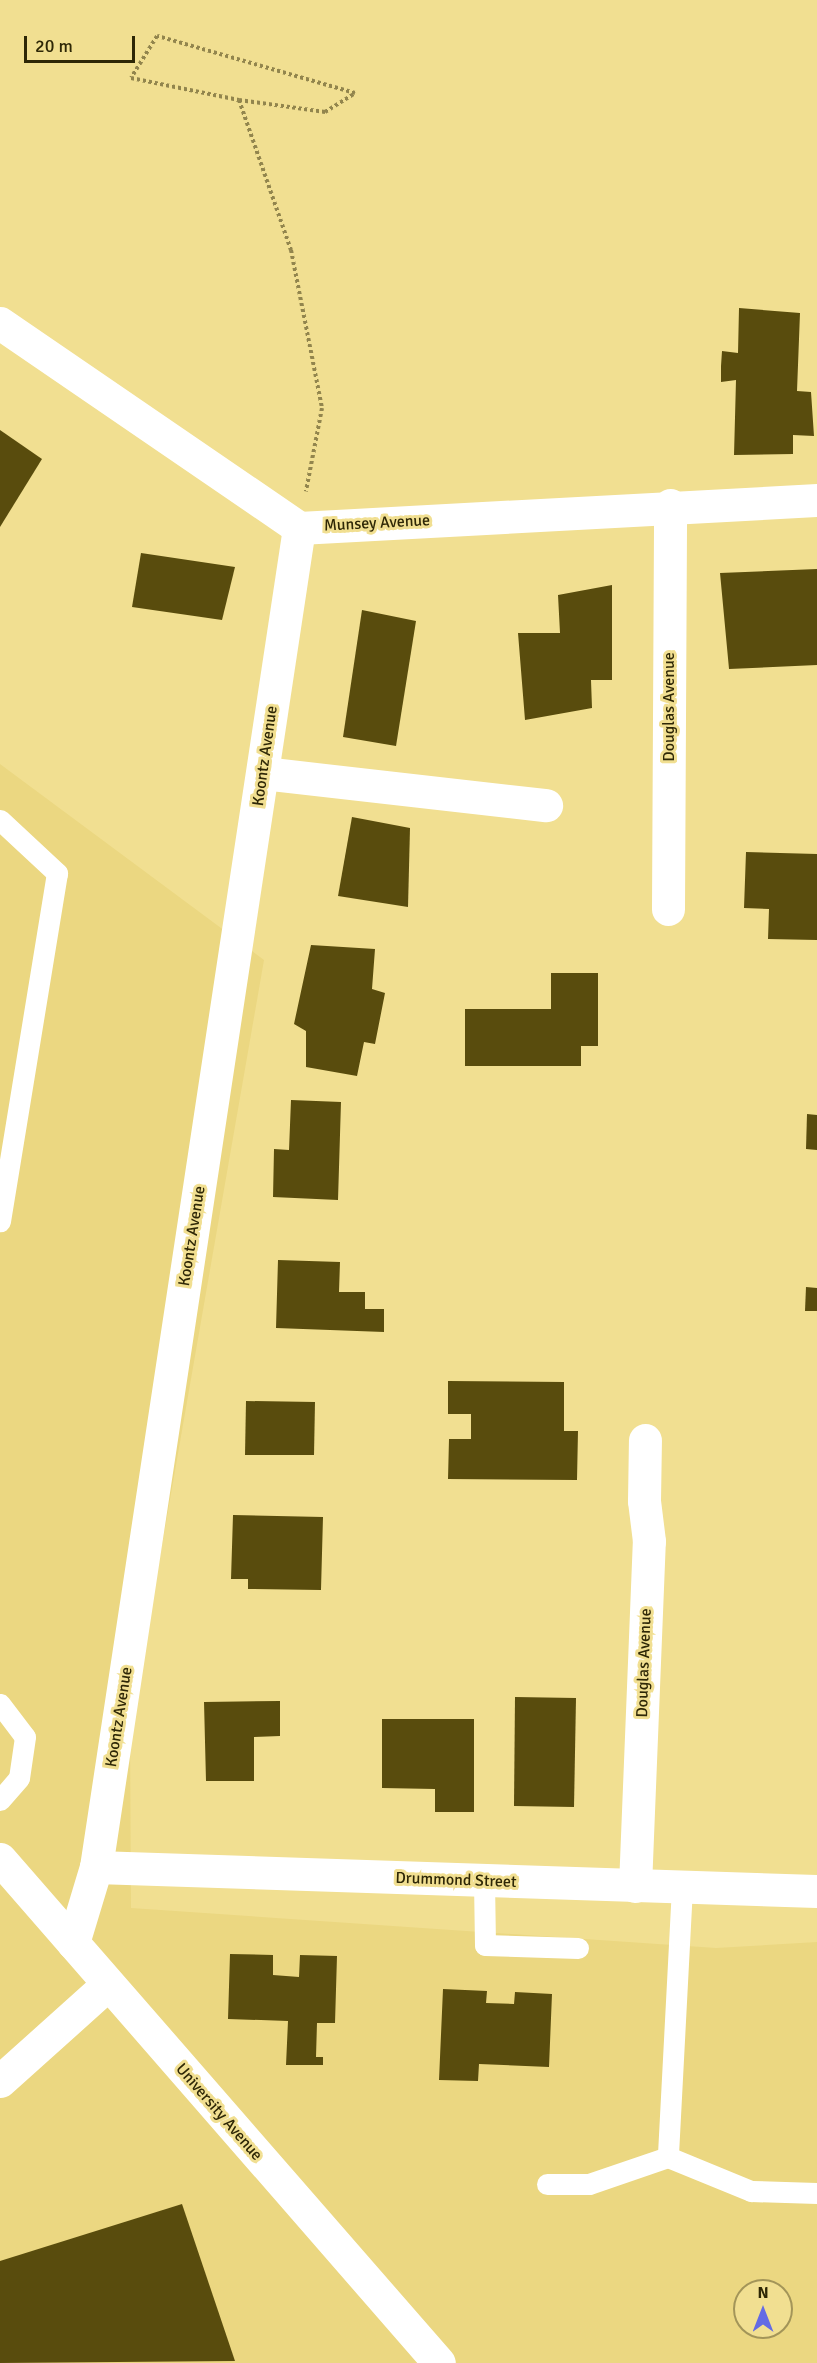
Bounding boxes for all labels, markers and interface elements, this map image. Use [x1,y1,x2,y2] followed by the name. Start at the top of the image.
[27,24,138,62] scale bar
[35,35,73,57] text: 20 m
[323,511,431,535] street label: Munsey Avenue
[659,652,679,762] street label: Douglas Avenue
[248,705,282,807] street label: Koontz Avenue
[175,1185,209,1287] street label: Koontz Avenue
[632,1608,656,1718] street label: Douglas Avenue
[102,1666,136,1768] street label: Koontz Avenue
[395,1868,517,1892] street label: Drummond Street
[172,2059,266,2165] street label: University Avenue
[733,2279,793,2339] north arrow
[757,2283,769,2303] text: N

